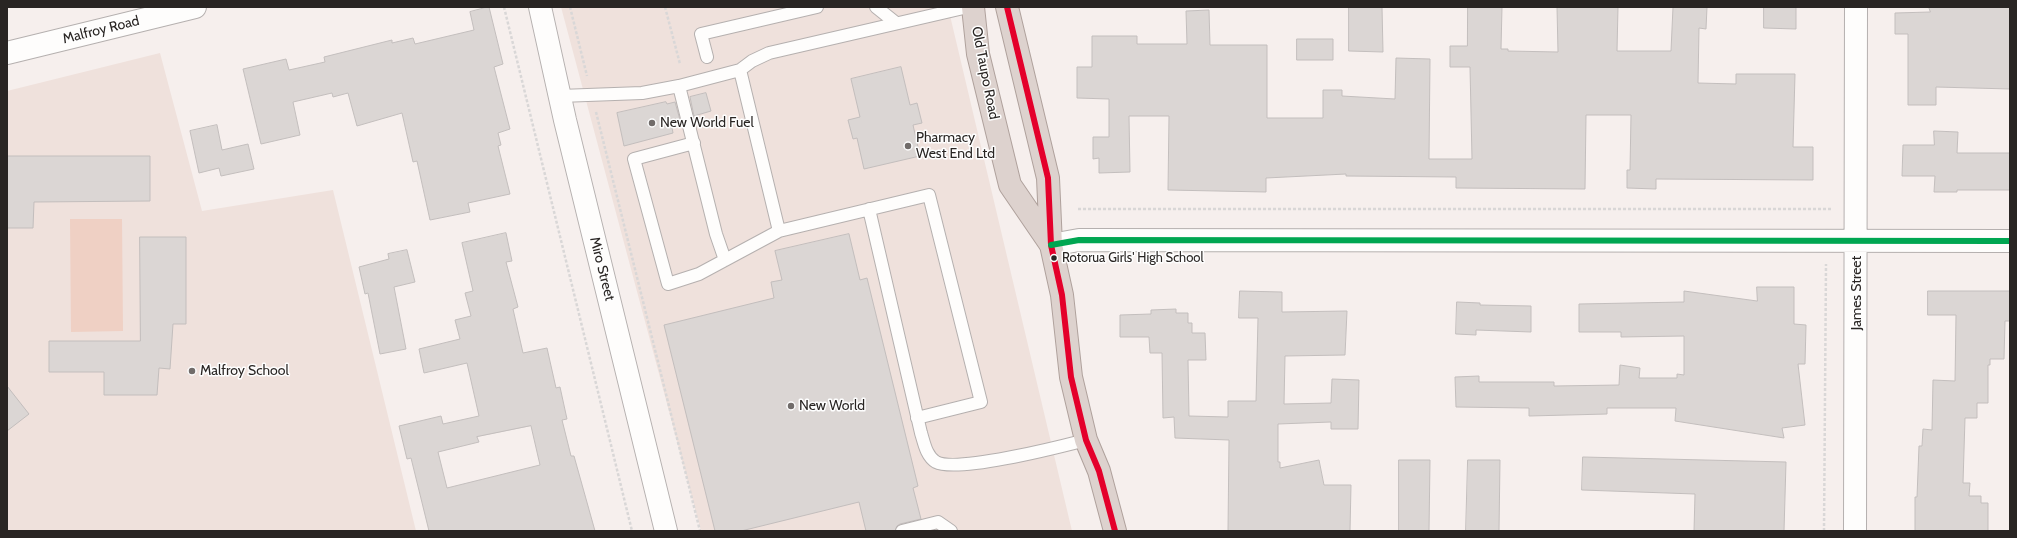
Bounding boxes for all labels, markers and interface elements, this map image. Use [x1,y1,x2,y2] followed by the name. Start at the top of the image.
[61,12,141,48] street label: Malfroy Road
[968,25,1002,121] street label: Old Taupo Road
[660,115,754,131] place label: New World Fuel
[647,118,657,128] marker: New World Fuel
[916,130,995,162] place label: Pharmacy West End Ltd
[903,141,913,151] marker: Pharmacy West End Ltd
[586,235,618,303] street label: Miro Street
[1062,250,1204,266] place label: Rotorua Girls' High School
[1049,253,1059,263] marker: Rotorua Girls' High School
[1849,256,1865,330] street label: James Street
[200,363,289,379] place label: Malfroy School
[187,366,197,376] marker: Malfroy School
[799,398,865,414] place label: New World
[786,401,796,411] marker: New World

